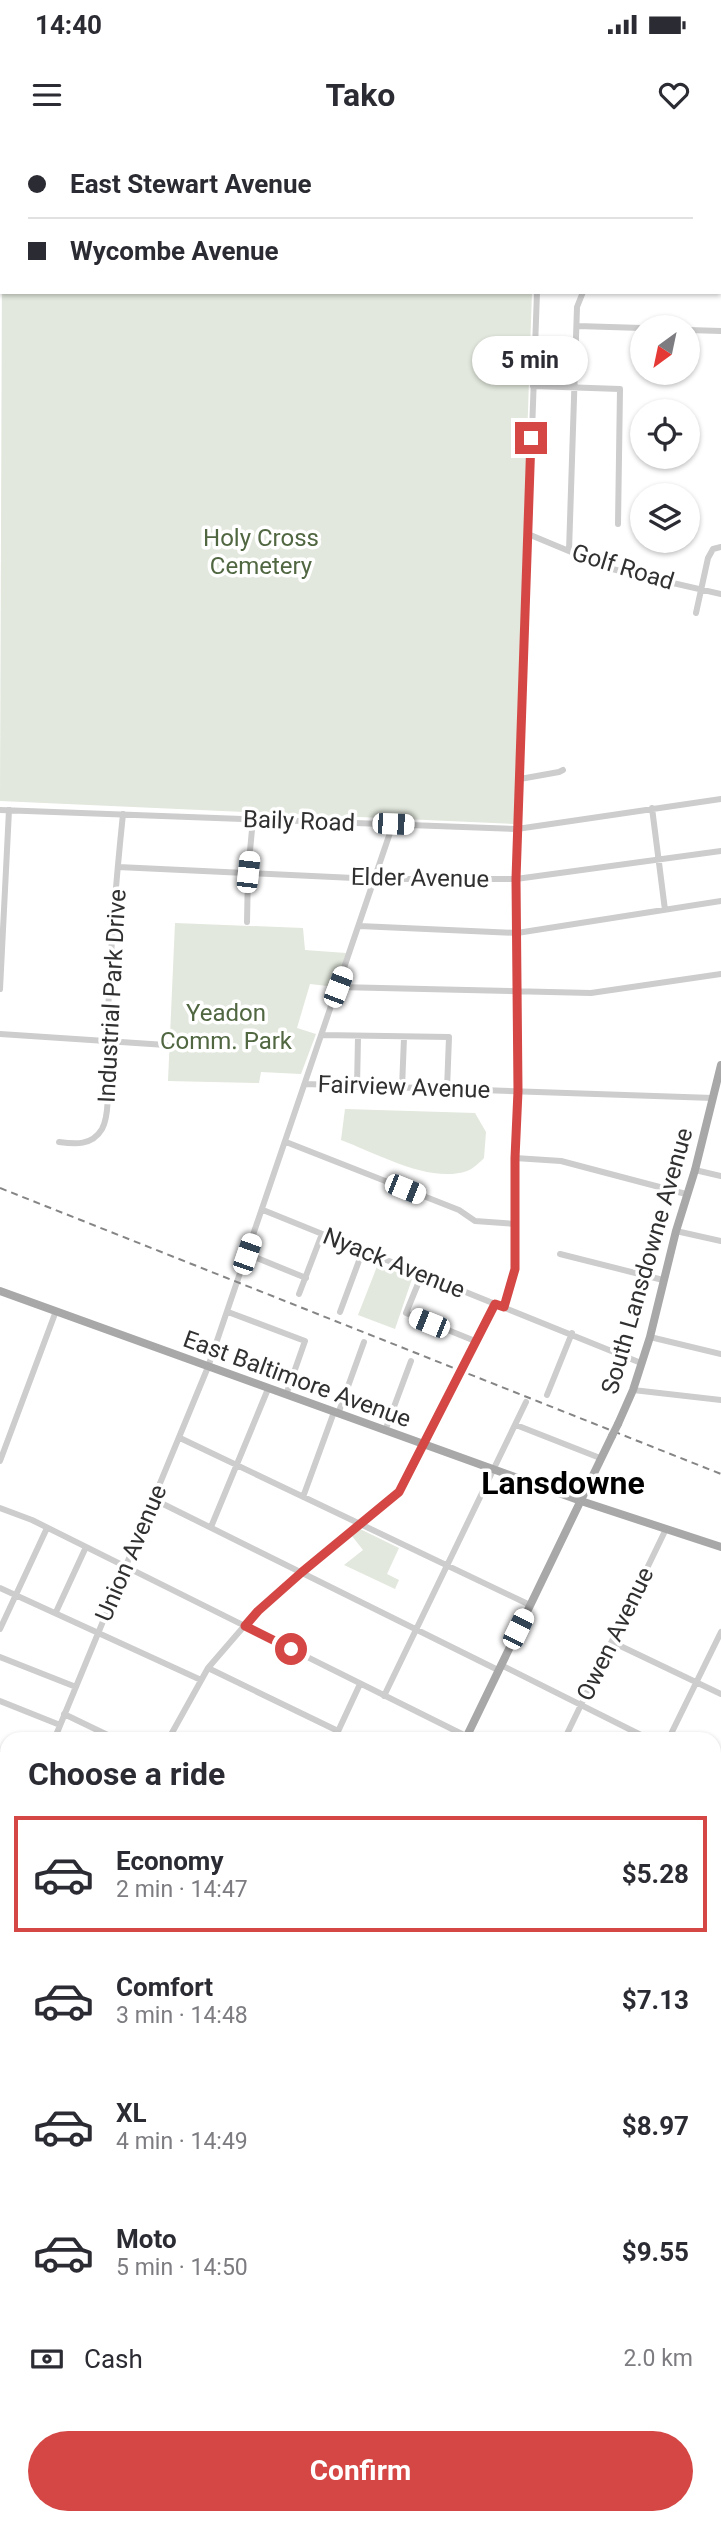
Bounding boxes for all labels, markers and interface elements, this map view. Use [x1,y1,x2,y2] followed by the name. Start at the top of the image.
[35,10,102,40] text: 14:40
[28,76,66,114] icon: menu
[326,76,395,114] text: Tako
[655,76,693,114] icon: heart
[70,169,311,199] text: East Stewart Avenue
[70,236,279,266] text: Wycombe Avenue
[630,315,700,385] north arrow
[630,315,700,553] map controls
[473,336,589,386] callout: 5 min
[501,347,559,374] text: 5 min
[630,399,700,469] button: locate
[515,422,547,454] route end
[630,483,700,553] button: layers
[203,524,319,580] park label: Holy Cross Cemetery
[569,538,677,596] street label: Golf Road
[243,805,355,837] street label: Baily Road
[372,813,415,835] car
[236,850,261,894] car
[351,863,489,893] street label: Elder Avenue
[92,888,132,1104] street label: Industrial Park Drive
[321,964,356,1010] car
[160,999,293,1055] park label: Yeadon Comm. Park
[317,1070,491,1104] street label: Fairview Avenue
[596,1125,698,1397] street label: South Lansdowne Avenue
[382,1171,429,1207] car
[319,1222,469,1304] street label: Nyack Avenue
[231,1231,264,1277] car
[406,1305,453,1341] car
[179,1325,415,1433] street label: East Baltimore Avenue
[481,1464,645,1502] district label: Lansdowne
[90,1480,172,1626] street label: Union Avenue
[571,1563,659,1705] street label: Owen Avenue
[500,1606,537,1652] car
[275,1633,307,1665] route start
[28,1755,225,1793] text: Choose a ride
[32,1843,95,1906] icon: car
[116,1846,223,1876] text: Economy
[622,1859,689,1889] text: $5.28
[116,1876,248,1903] text: 2 min · 14:47
[32,1969,95,2032] icon: car
[116,1972,213,2002] text: Comfort
[622,1985,689,2015] text: $7.13
[116,2002,248,2029] text: 3 min · 14:48
[32,2095,95,2158] icon: car
[116,2098,147,2128] text: XL
[622,2111,689,2141] text: $8.97
[116,2128,248,2155] text: 4 min · 14:49
[32,2221,95,2284] icon: car
[116,2224,177,2254] text: Moto
[622,2237,689,2267] text: $9.55
[116,2254,248,2281] text: 5 min · 14:50
[28,2340,66,2378] icon: cash
[84,2344,143,2374] text: Cash
[624,2345,693,2372] text: 2.0 km
[28,2431,693,2511] button: Confirm

